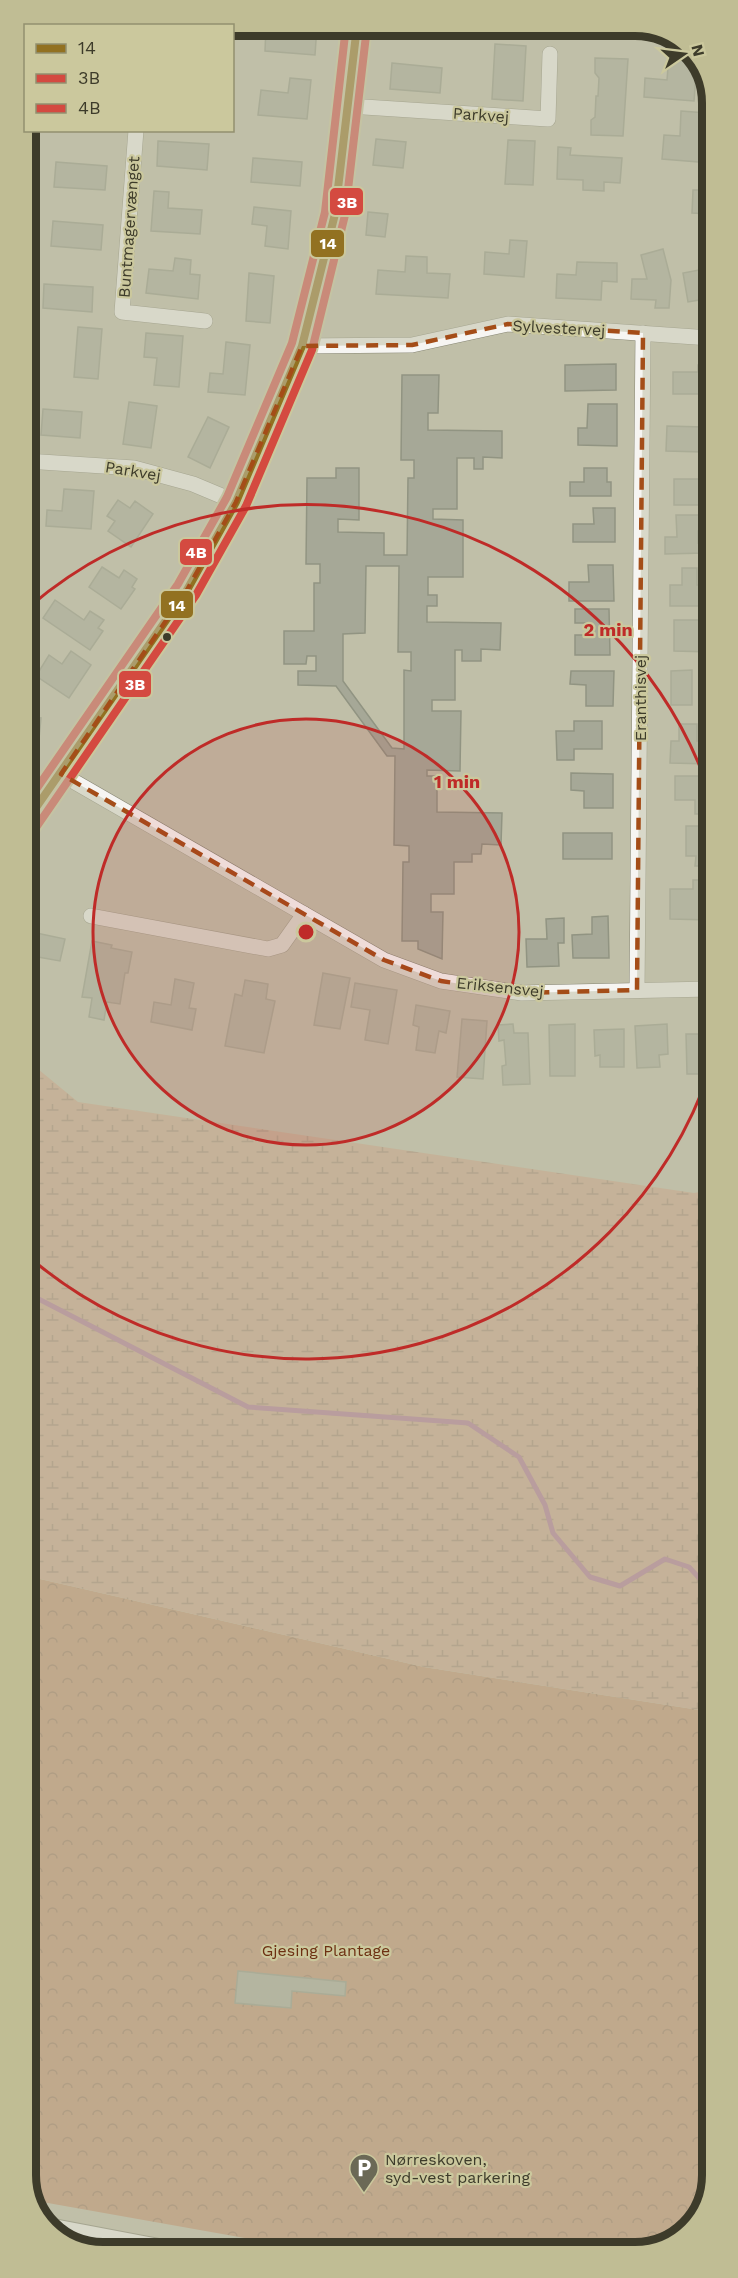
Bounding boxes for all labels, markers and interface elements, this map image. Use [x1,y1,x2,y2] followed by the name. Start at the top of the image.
[24,24,234,132] legend
[654,24,714,84] north arrow
[78,37,96,58] text: 14
[687,42,709,59] text: N
[78,67,100,88] text: 3B
[78,97,101,118] text: 4B
[452,104,510,126] street label: Parkvej
[115,155,143,298] street label: Buntmagervænget
[329,187,364,216] line badge: 3B
[337,193,357,212] text: 3B
[310,229,345,258] line badge: 14
[319,234,337,253] text: 14
[512,316,606,340] street label: Sylvestervej
[104,457,162,485] street label: Parkvej
[179,538,213,566] line badge: 4B
[185,543,207,562] text: 4B
[160,590,194,619] line badge: 14
[168,596,186,615] text: 14
[583,619,633,640] text: 2 min
[161,631,173,643] unlabelled marker
[631,655,650,741] street label: Eranthisvej
[118,670,152,698] line badge: 3B
[125,675,145,694] text: 3B
[434,771,480,792] text: 1 min
[296,922,316,942] centre of rings
[455,973,545,1001] street label: Eriksensvej
[262,1941,390,1960] park label: Gjesing Plantage
[385,2150,530,2187] place label: Nørreskoven, syd-vest parkering
[348,2152,380,2194] parking icon: Nørreskoven, syd-vest parkering

